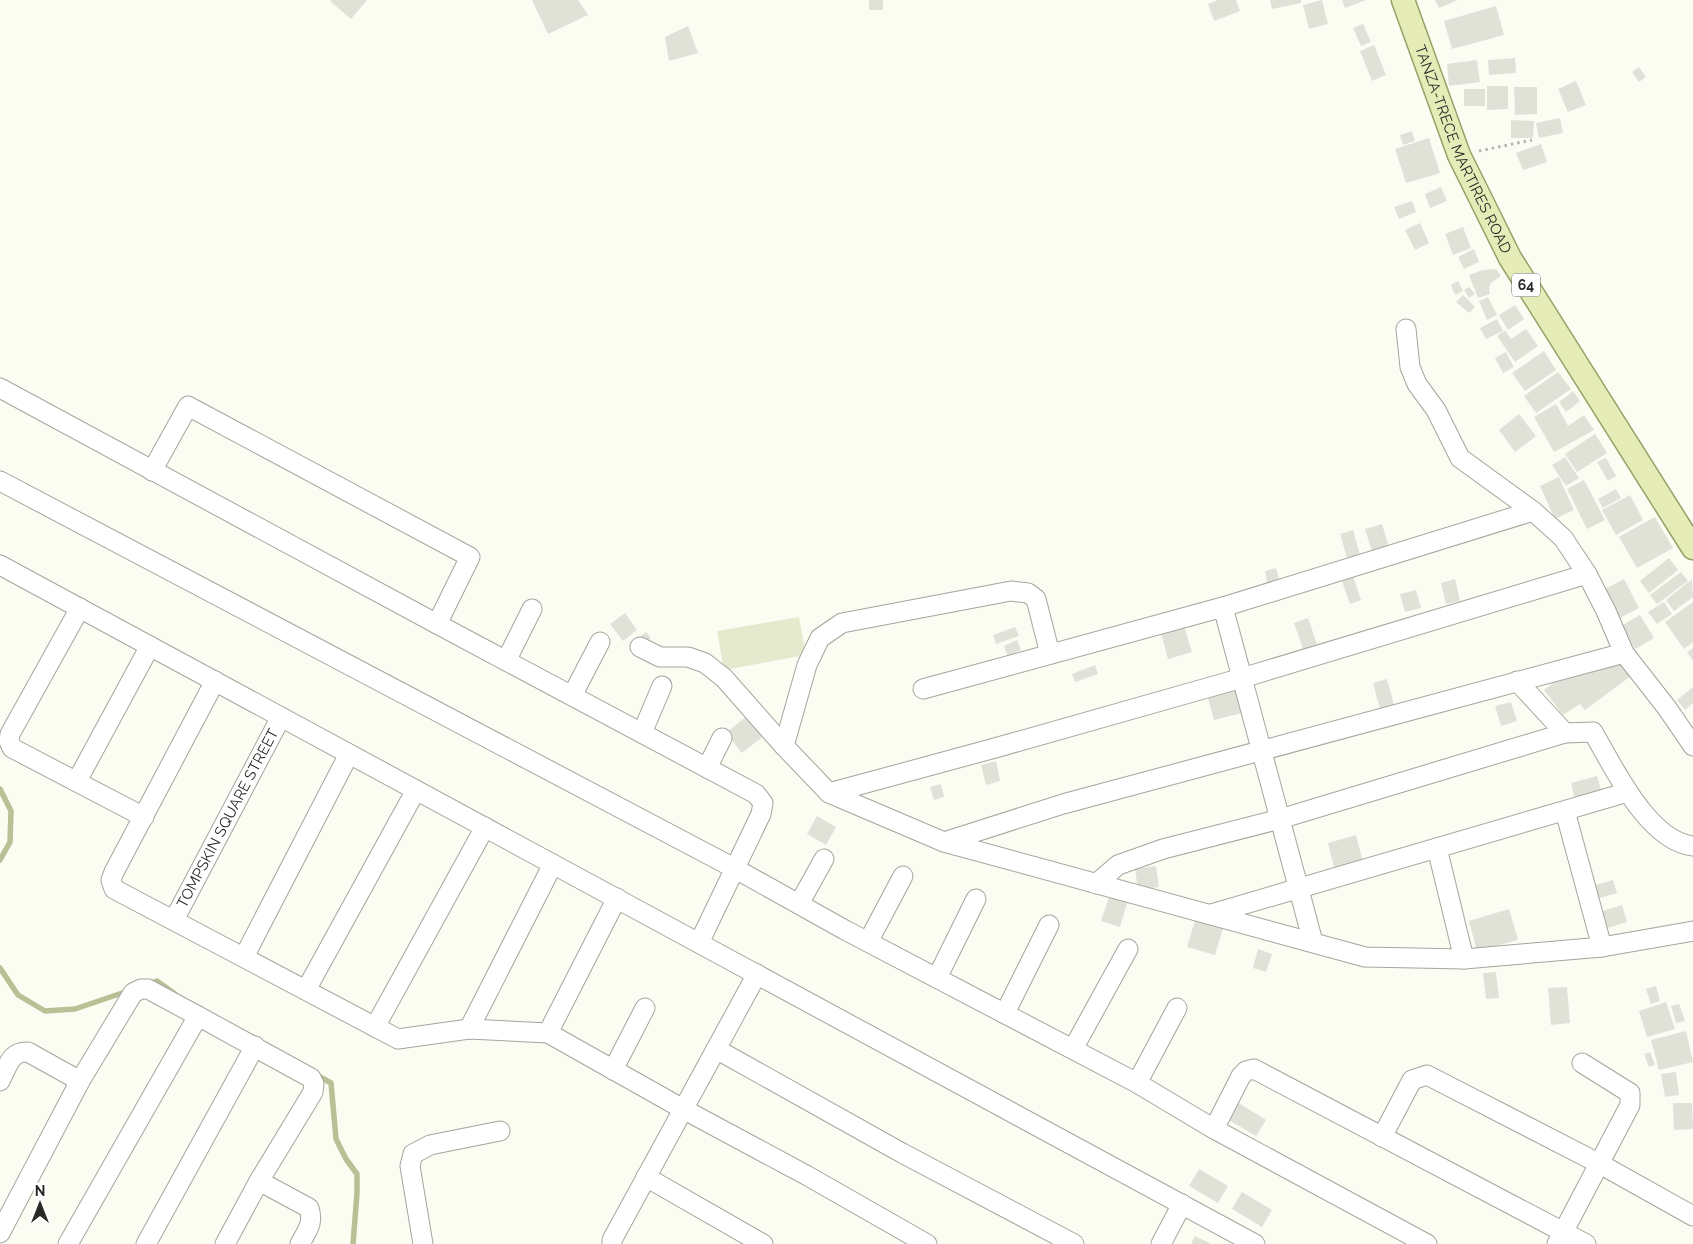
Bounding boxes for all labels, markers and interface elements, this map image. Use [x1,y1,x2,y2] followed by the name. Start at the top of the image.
[1411,42,1515,257] street label: TANZA-TRECE MARTIRES ROAD
[1512,274,1540,296] road number: 64
[173,726,282,911] street label: TOMPSKIN SQUARE STREET
[15,1179,65,1229] north arrow
[35,1183,45,1199] text: N

